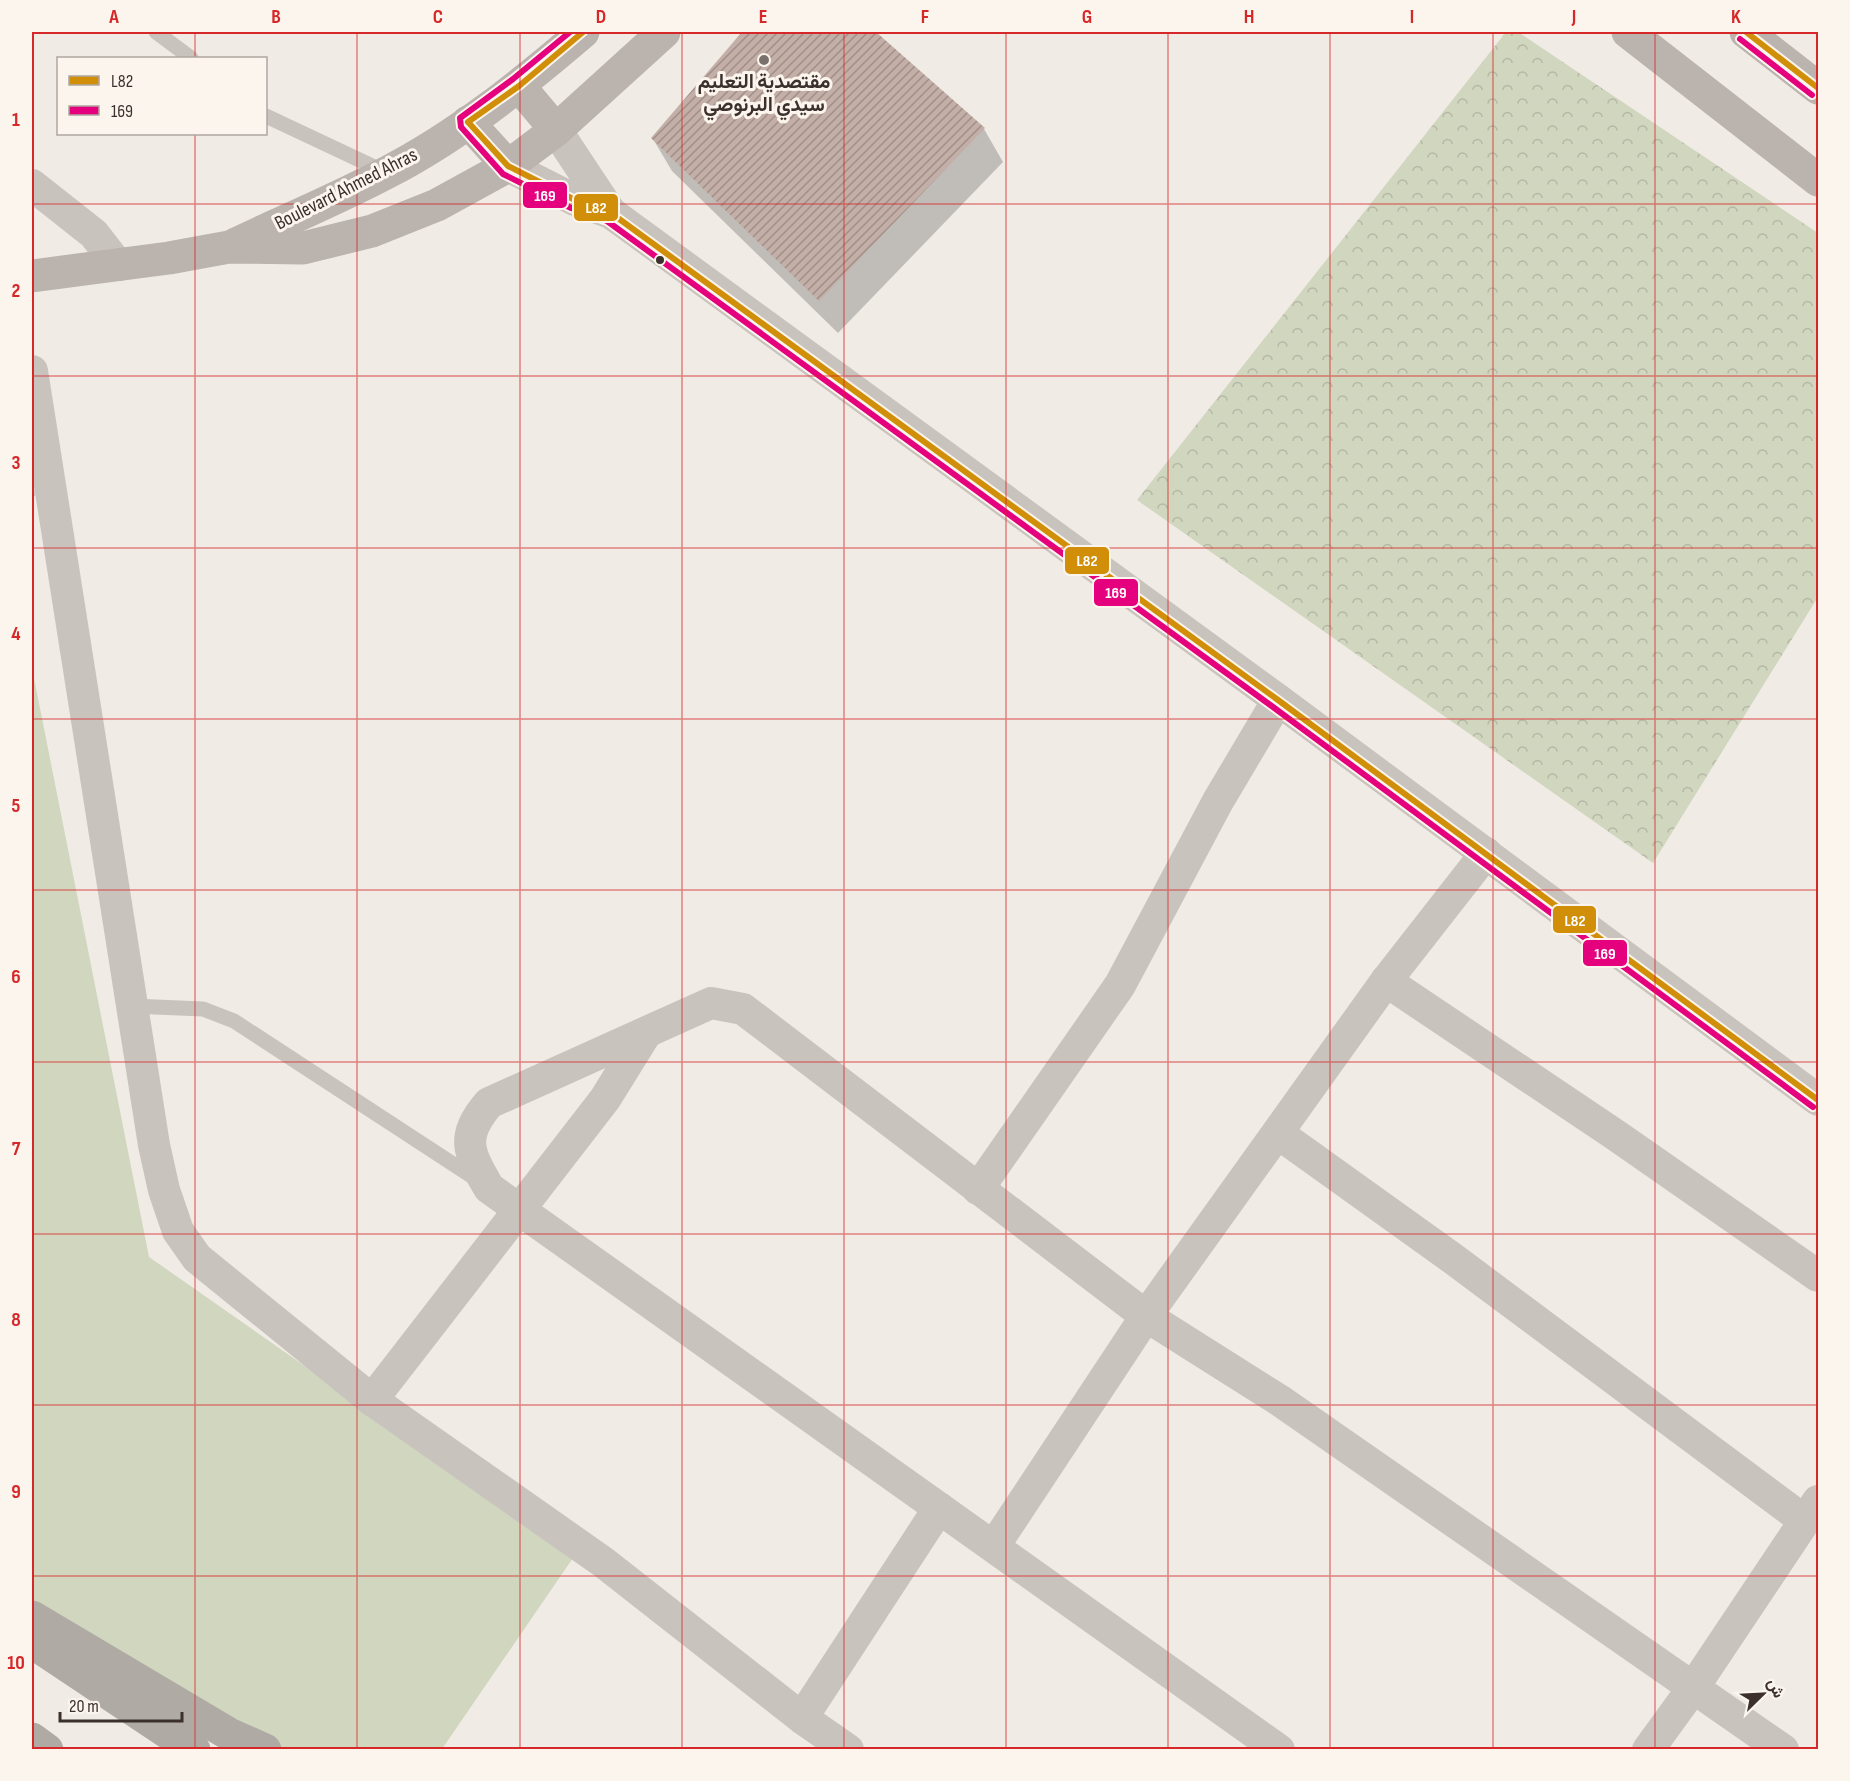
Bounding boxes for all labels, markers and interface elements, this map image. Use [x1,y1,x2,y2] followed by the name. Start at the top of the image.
[108,5,119,29] text: A
[271,5,281,29] text: B
[433,5,443,29] text: C
[596,5,606,29] text: D
[759,5,767,29] text: E
[921,5,929,29] text: F
[1082,5,1092,29] text: G
[1244,5,1254,29] text: H
[1410,5,1414,29] text: I
[1571,5,1576,29] text: J
[1731,5,1741,29] text: K
[757,53,771,67] marker: مقتصدية التعليم سيدي البرنوصي
[57,57,267,135] legend
[698,70,830,121] place label: مقتصدية التعليم سيدي البرنوصي
[111,71,133,92] text: L82
[111,101,133,122] text: 169
[12,108,20,132] text: 1
[271,143,421,235] street label: Boulevard Ahmed Ahras
[522,181,568,209] line badge: 169
[534,187,556,206] text: 169
[573,193,619,222] line badge: L82
[585,199,607,218] text: L82
[654,254,666,266] unlabelled marker
[12,279,20,303] text: 2
[12,451,21,475] text: 3
[1064,546,1110,575] line badge: L82
[1076,552,1098,571] text: L82
[1093,578,1139,607] line badge: 169
[1105,584,1127,603] text: 169
[11,622,21,646] text: 4
[12,794,21,818] text: 5
[1552,905,1597,934] line badge: L82
[1564,912,1586,931] text: L82
[1582,939,1628,967] line badge: 169
[1594,945,1616,964] text: 169
[11,965,21,989] text: 6
[12,1137,21,1161] text: 7
[11,1308,21,1332] text: 8
[11,1480,21,1504] text: 9
[7,1651,25,1675] text: 10
[1733,1664,1793,1724] north arrow
[1763,1676,1788,1701] text: ش
[60,1685,182,1723] scale bar
[69,1696,99,1717] text: 20 m

